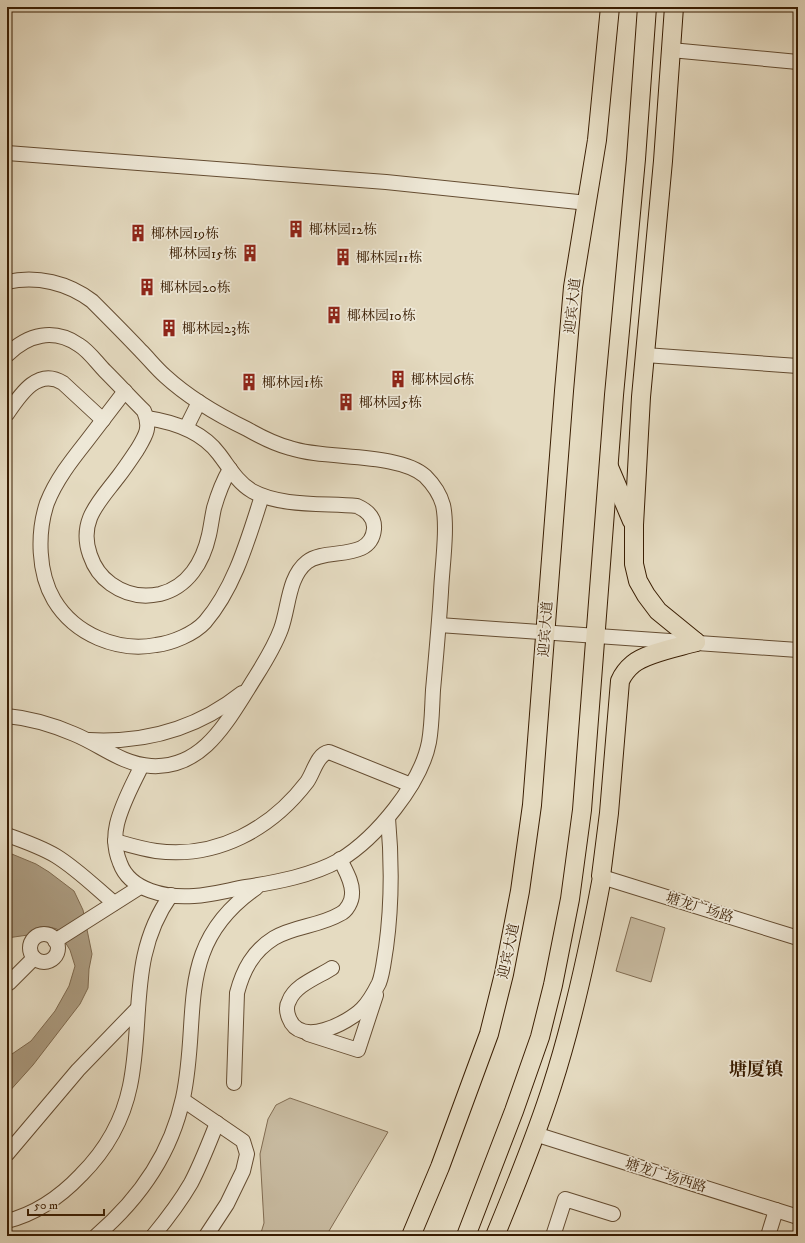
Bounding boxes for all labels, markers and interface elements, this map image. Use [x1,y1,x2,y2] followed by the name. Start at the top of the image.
[286,219,306,239] building icon: 椰林园12栋
[309,221,377,239] place label: 椰林园12栋
[128,223,148,243] building icon: 椰林园19栋
[151,225,219,243] place label: 椰林园19栋
[240,243,260,263] building icon: 椰林园15栋
[169,245,237,263] place label: 椰林园15栋
[333,247,353,267] building icon: 椰林园11栋
[356,249,422,267] place label: 椰林园11栋
[137,277,157,297] building icon: 椰林园20栋
[561,277,585,335] street label: 迎宾大道
[160,279,230,297] place label: 椰林园20栋
[324,305,344,325] building icon: 椰林园10栋
[347,307,416,325] place label: 椰林园10栋
[159,318,179,338] building icon: 椰林园23栋
[182,320,250,338] place label: 椰林园23栋
[388,369,408,389] building icon: 椰林园6栋
[411,371,474,389] place label: 椰林园6栋
[239,372,259,392] building icon: 椰林园1栋
[262,374,323,392] place label: 椰林园1栋
[336,392,356,412] building icon: 椰林园5栋
[359,394,422,412] place label: 椰林园5栋
[535,601,557,658] street label: 迎宾大道
[664,889,736,927] street label: 塘龙广场路
[494,922,524,980] street label: 迎宾大道
[729,1059,784,1081] district label: 塘厦镇
[623,1155,709,1197] street label: 塘龙广场西路
[28,1191,104,1217] scale bar
[34,1198,58,1213] text: 50 m

